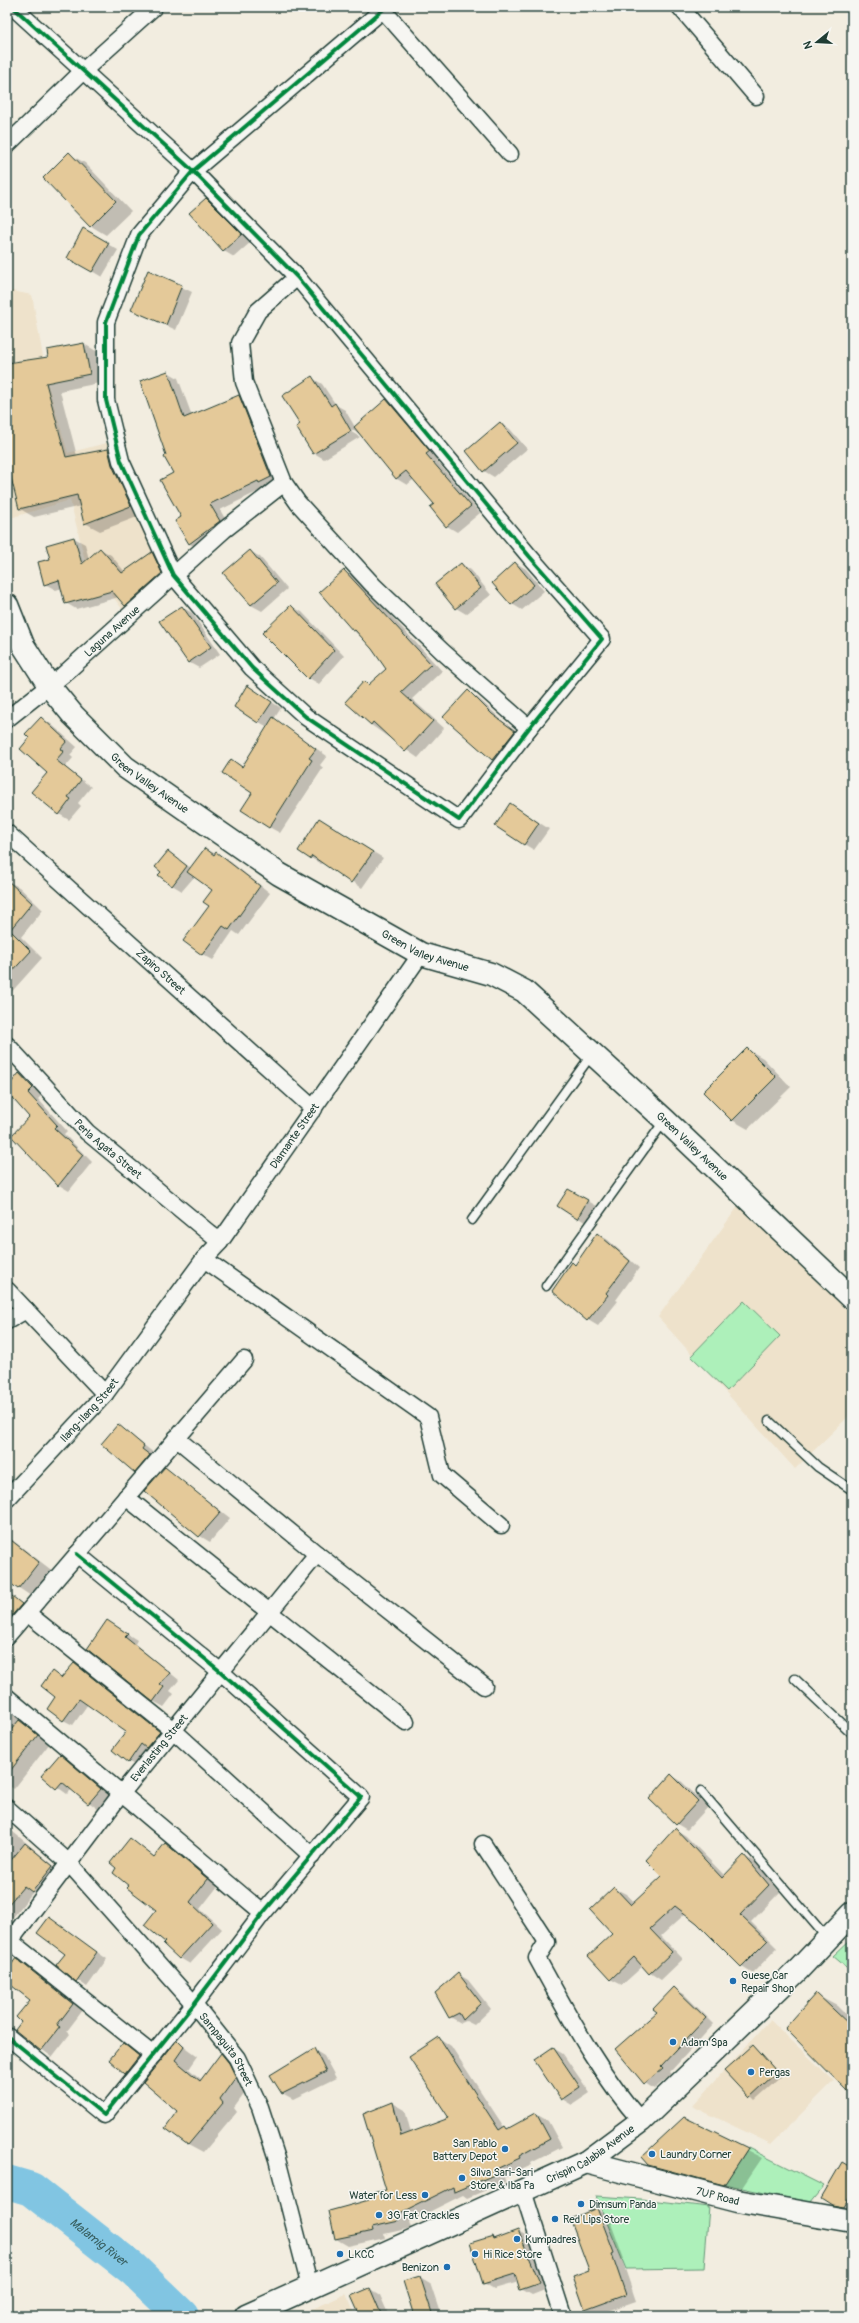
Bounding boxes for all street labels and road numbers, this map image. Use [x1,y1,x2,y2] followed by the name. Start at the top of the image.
[82,602,143,659] street label: Laguna Avenue
[108,750,192,816] street label: Green Valley Avenue
[379,927,471,974] street label: Green Valley Avenue
[134,946,189,997] street label: Zapiro Street
[267,1100,322,1171] street label: Diamante Street
[654,1109,731,1183] street label: Green Valley Avenue
[72,1116,145,1182] street label: Perla Agata Street
[57,1375,121,1445] street label: Ilang-Ilang Street
[128,1711,190,1784] street label: Everlasting Street
[197,2010,256,2088] street label: Sampaguita Street
[544,2121,637,2186] street label: Crispin Calabia Avenue
[695,2184,741,2208] street label: 7UP Road

